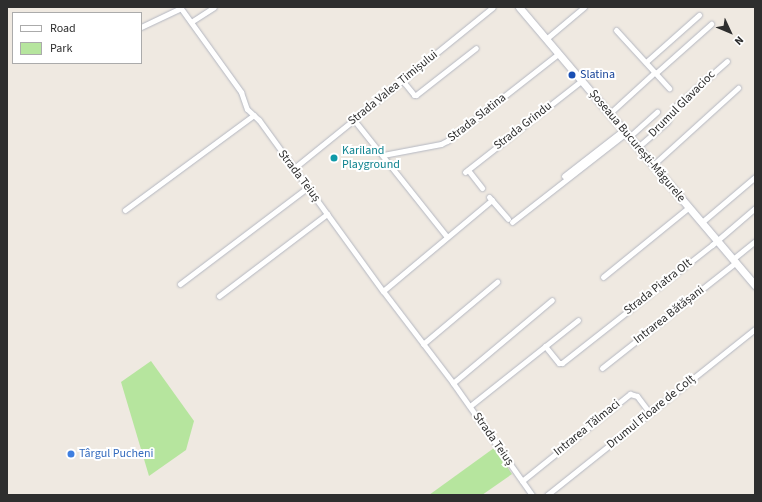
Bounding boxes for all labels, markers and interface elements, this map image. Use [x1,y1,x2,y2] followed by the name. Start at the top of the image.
[12,12,142,64] legend
[710,12,750,52] north arrow
[50,20,76,37] text: Road
[731,33,747,49] text: N
[50,40,72,57] text: Park
[345,48,441,128] street label: Strada Valea Timișului
[580,68,615,82] place label: Slatina
[646,68,718,140] street label: Drumul Glavacioc
[567,70,577,80] marker: Slatina
[586,87,688,205] street label: Șoseaua București-Măgurele
[445,91,509,145] street label: Strada Slatina
[491,99,555,153] street label: Strada Grindu
[342,144,400,172] place label: Kariland Playground
[275,147,323,205] street label: Strada Teiuș
[329,153,339,163] marker: Kariland Playground
[621,256,695,318] street label: Strada Piatra Olt
[631,283,707,347] street label: Intrarea Bătășani
[604,372,698,452] street label: Drumul Floare de Colț
[551,397,623,459] street label: Intrarea Tălmaci
[470,410,516,468] street label: Strada Teiuș
[79,447,153,461] place label: Târgul Pucheni
[66,449,76,459] marker: Târgul Pucheni

